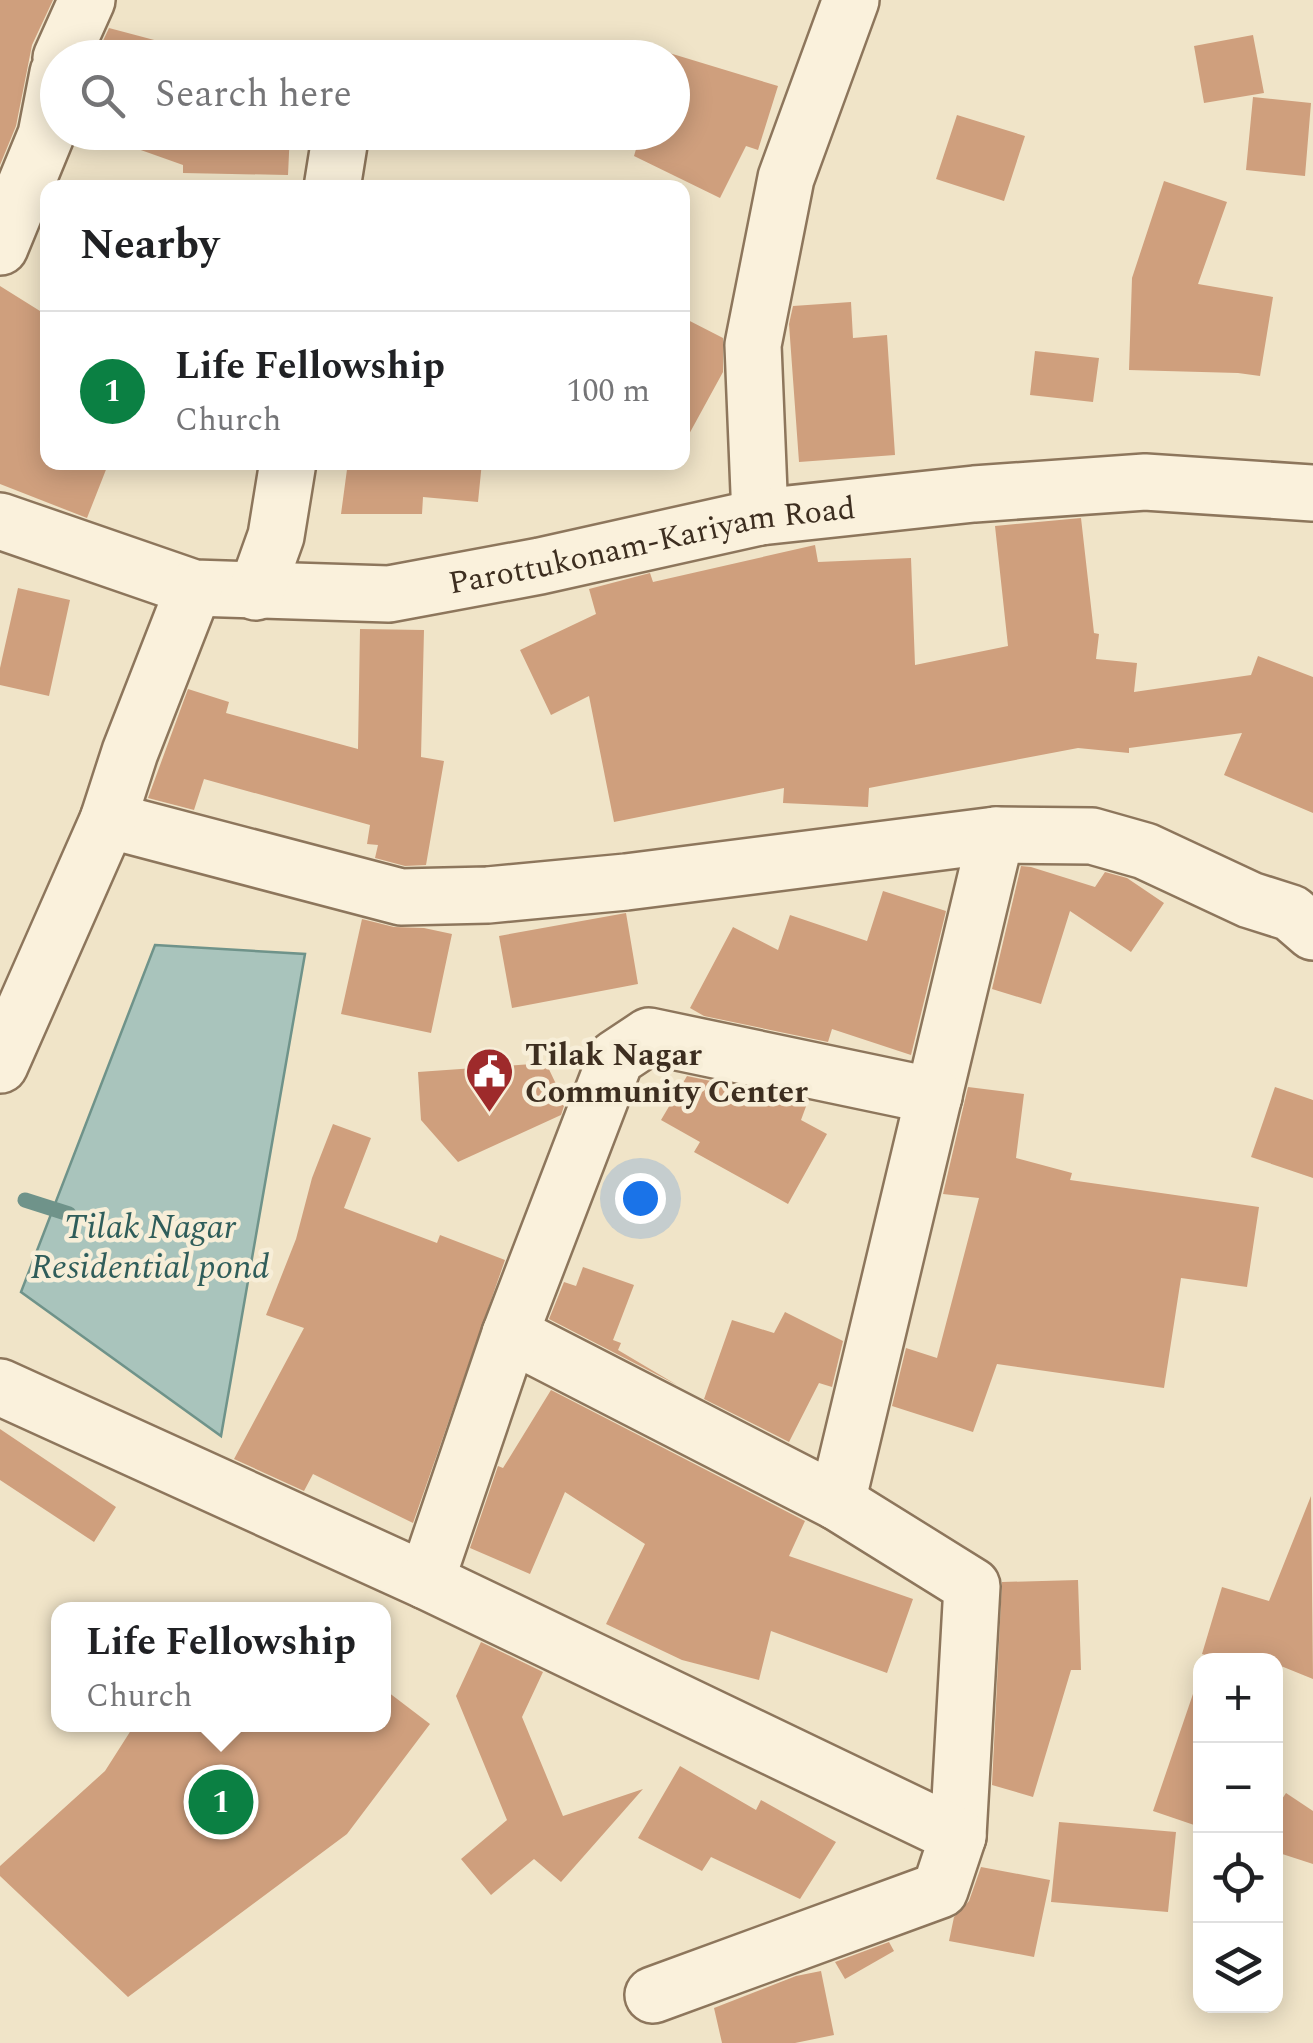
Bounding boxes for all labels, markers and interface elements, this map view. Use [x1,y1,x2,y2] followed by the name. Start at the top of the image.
[40,40,690,150] search box
[155,66,352,124] text: Search here
[75,68,130,123] icon: search
[80,214,219,277] text: Nearby
[175,338,445,396] text: Life Fellowship
[104,367,121,416] text: 1
[566,367,650,416] text: 100 m
[175,396,281,445] text: Church
[445,484,858,608] street label: Parottukonam-Kariyam Road
[525,1031,808,1117] place label: Tilak Nagar Community Center
[464,1046,516,1114] public building icon: Tilak Nagar Community Center
[615,1173,666,1224] your location
[30,1201,270,1294] water label: Tilak Nagar Residential pond
[51,1602,391,1732] popup
[86,1614,356,1672] text: Life Fellowship
[1193,1653,1283,2013] map controls
[1193,1653,1283,1743] button: +
[86,1672,192,1721] text: Church
[1193,1743,1283,1833] button: −
[188,1764,254,1840] pin: 1
[1193,1833,1283,1923] button: locate
[1193,1923,1283,2013] button: layers

